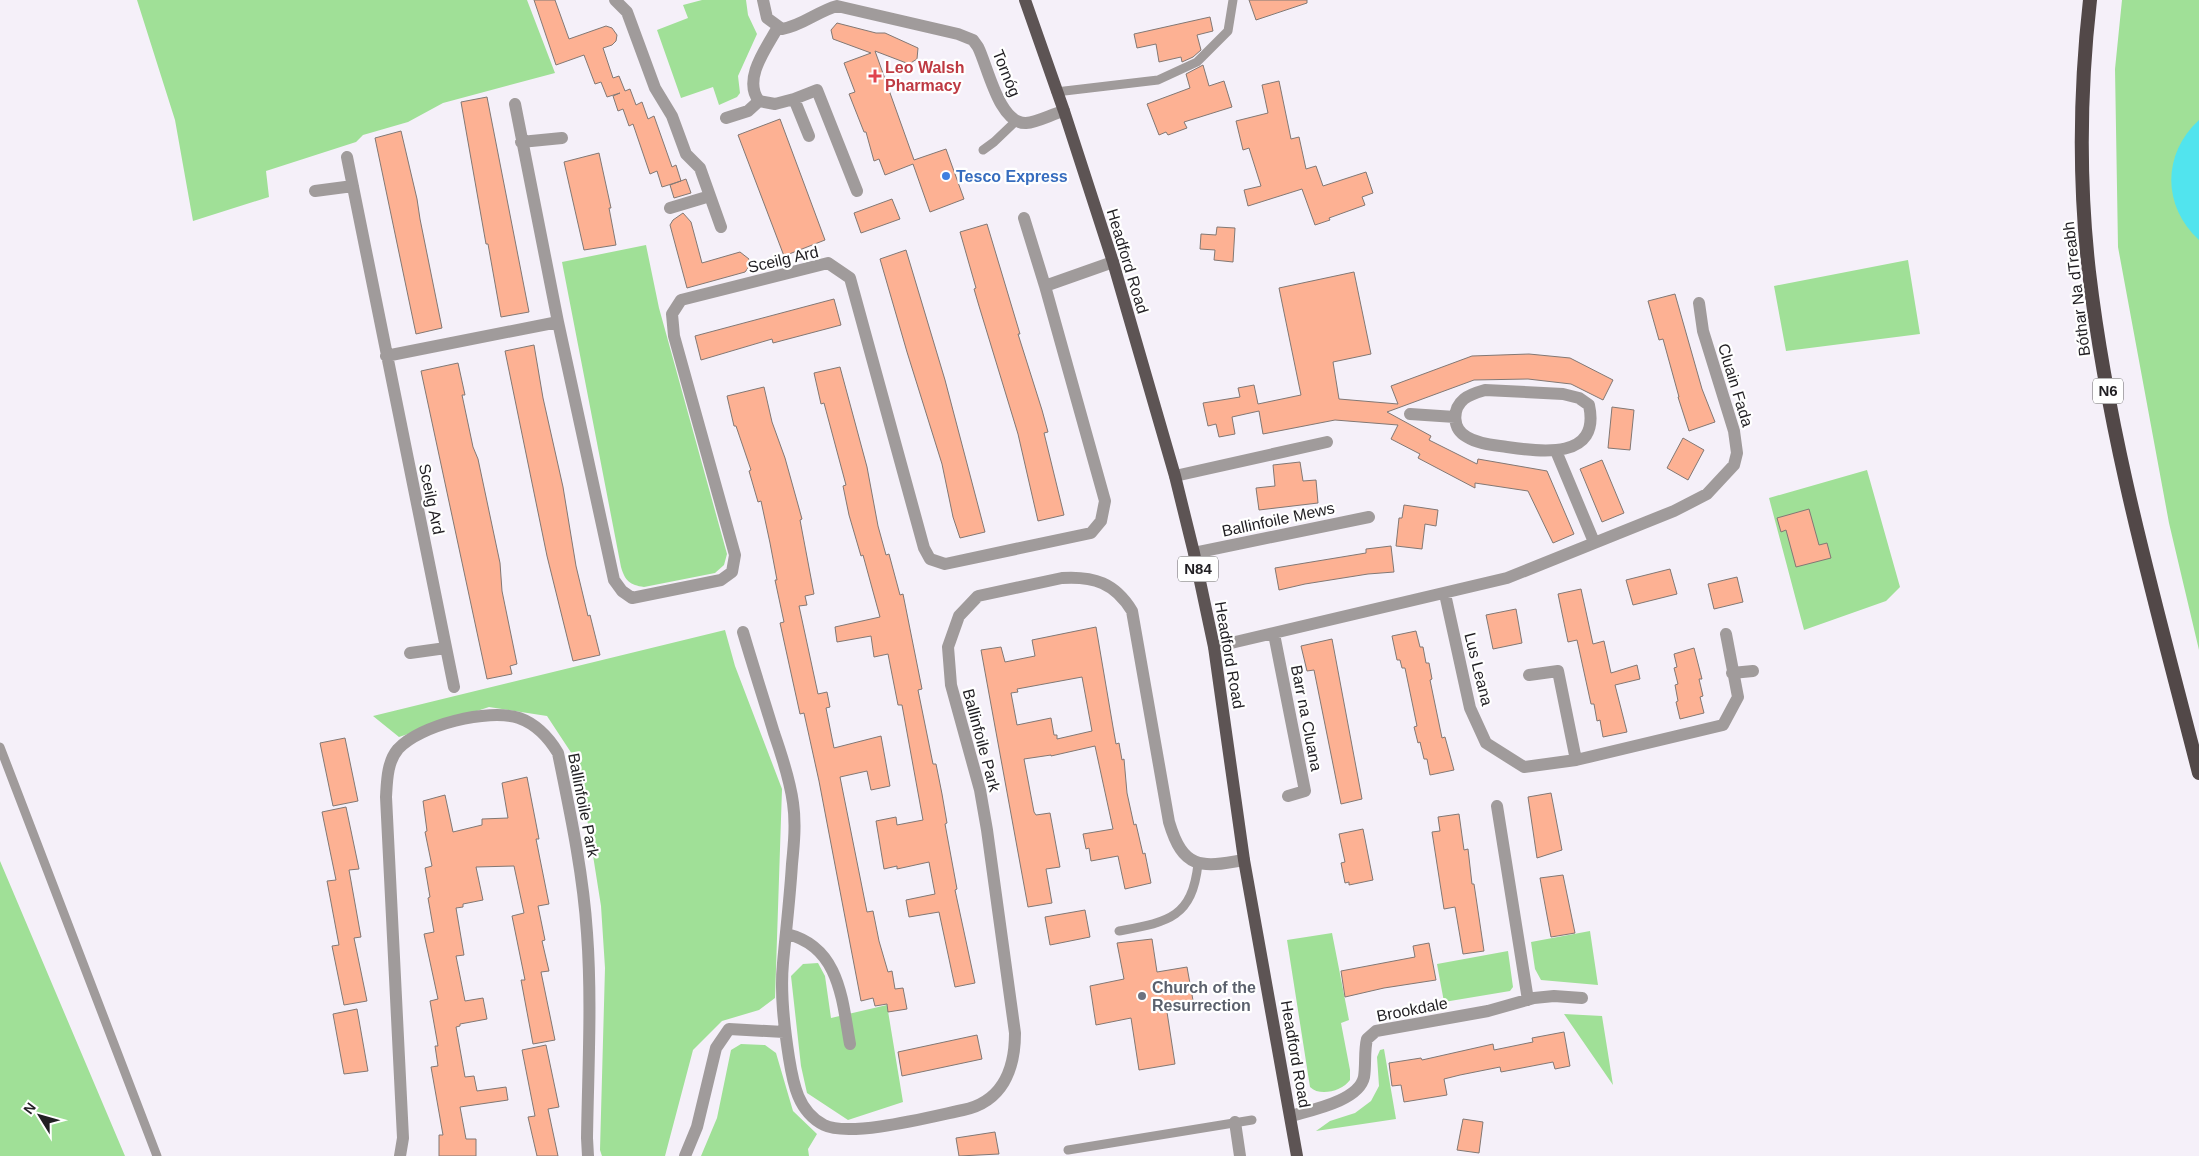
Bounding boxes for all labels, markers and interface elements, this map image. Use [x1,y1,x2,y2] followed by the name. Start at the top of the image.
[989,47,1024,99] street label: Tornóg
[885,59,964,94] place label: Leo Walsh Pharmacy
[869,70,881,82] marker: Leo Walsh Pharmacy
[956,168,1068,185] place label: Tesco Express
[940,170,952,182] marker: Tesco Express
[1104,207,1152,316] street label: Headford Road
[2060,221,2093,357] street label: Bóthar Na dTreabh
[746,243,820,276] street label: Sceilg Ard
[1715,341,1756,429] street label: Cluain Fada
[2093,378,2123,404] road number: N6
[416,462,447,536] street label: Sceilg Ard
[1220,499,1336,540] street label: Ballinfoile Mews
[1178,556,1218,582] road number: N84
[1212,600,1247,710] street label: Headford Road
[1461,631,1496,708] street label: Lus Leana
[1288,664,1325,773] street label: Barr na Cluana
[960,687,1004,794] street label: Ballinfoile Park
[565,752,602,860] street label: Ballinfoile Park
[1152,979,1256,1014] place label: Church of the Resurrection
[1136,990,1148,1002] marker: Church of the Resurrection
[1375,994,1449,1025] street label: Brookdale
[1278,999,1313,1109] street label: Headford Road
[15,1091,65,1141] north arrow
[20,1099,39,1117] text: N

